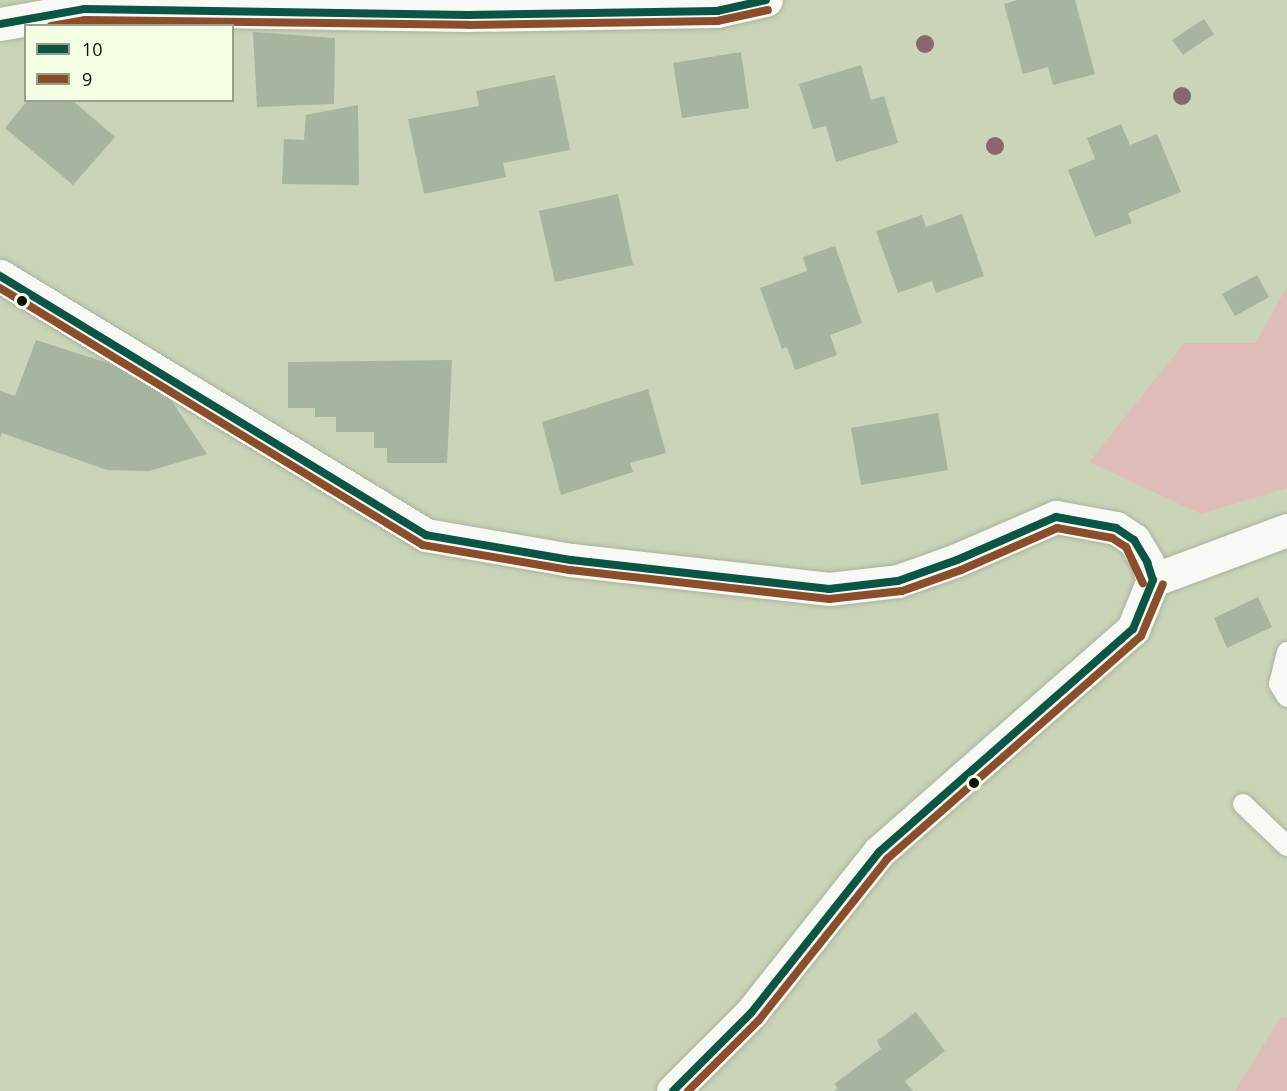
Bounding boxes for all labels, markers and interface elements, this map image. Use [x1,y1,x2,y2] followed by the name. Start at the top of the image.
[24,24,234,102] legend
[82,37,103,61] text: 10
[82,67,92,91] text: 9
[16,295,28,307] unlabelled marker
[968,777,980,789] unlabelled marker

